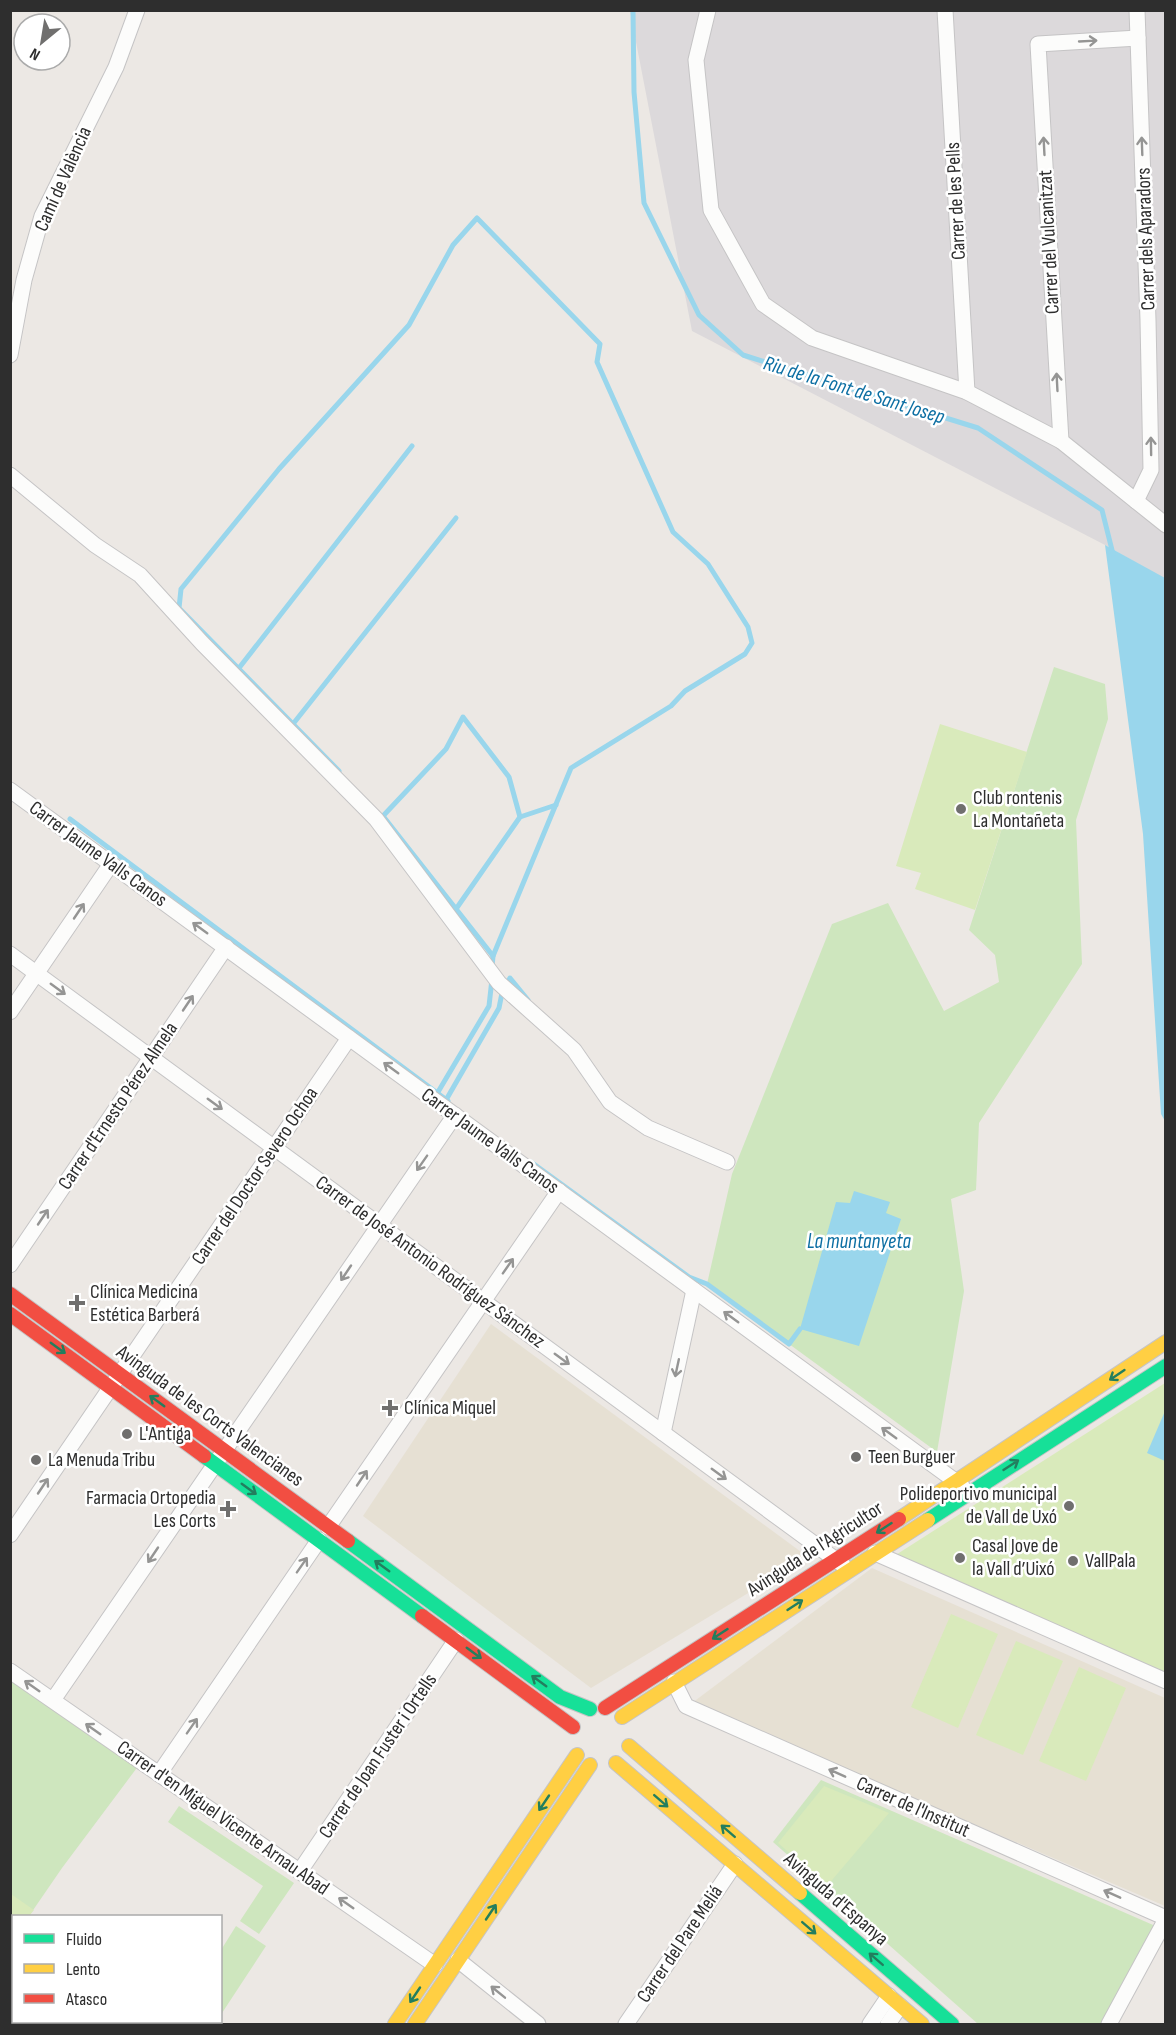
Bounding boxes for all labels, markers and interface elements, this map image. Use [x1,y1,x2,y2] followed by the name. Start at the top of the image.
[12,12,72,72] north arrow
[1077,36,1097,47] one-way arrow
[27,43,44,64] text: N
[29,123,97,235] street label: Camí de València
[1038,136,1049,156] one-way arrow
[1137,136,1148,156] one-way arrow
[941,141,971,261] street label: Carrer de les Pells
[1132,167,1160,311] street label: Carrer dels Aparadors
[1033,169,1065,315] street label: Carrer del Vulcanitzat
[760,351,948,430] water label: Riu de la Font de Sant Josep
[1052,373,1063,393] one-way arrow
[1145,436,1157,456] one-way arrow
[973,786,1064,833] place label: Club rontenis La Montañeta
[24,796,172,912] street label: Carrer Jaume Valls Canos
[954,802,968,816] marker: Club rontenis La Montañeta
[73,903,85,920] one-way arrow
[192,922,208,934] one-way arrow
[49,983,65,995] one-way arrow
[182,995,194,1012] one-way arrow
[53,1018,183,1194] street label: Carrer d'Ernesto Pérez Almela
[383,1062,399,1074] one-way arrow
[187,1083,323,1269] street label: Carrer del Doctor Severo Ochoa
[416,1083,564,1199] street label: Carrer Jaume Valls Canos
[206,1098,222,1110] one-way arrow
[416,1154,428,1171] one-way arrow
[311,1171,549,1353] street label: Carrer de José Antonio Rodríguez Sánchez
[37,1209,49,1226] one-way arrow
[807,1229,911,1254] water label: La muntanyeta
[502,1258,514,1274] one-way arrow
[340,1264,352,1281] one-way arrow
[90,1280,200,1327] place label: Clínica Medicina Estética Barberá
[68,1294,86,1312] marker: Clínica Medicina Estética Barberá
[724,1311,740,1324] one-way arrow
[111,1339,308,1492] street label: Avinguda de les Corts Valencianes
[49,1342,65,1355] one-way arrow
[553,1353,569,1365] one-way arrow
[671,1357,682,1377] one-way arrow
[1109,1369,1126,1381] one-way arrow
[150,1395,166,1407] one-way arrow
[404,1396,496,1420] place label: Clínica Miquel
[381,1399,399,1417] marker: Clínica Miquel
[139,1422,191,1446] place label: L'Antiga
[881,1426,897,1439] one-way arrow
[120,1427,134,1441] marker: L'Antiga
[868,1445,955,1469] place label: Teen Burguer
[48,1448,155,1472] place label: La Menuda Tribu
[849,1450,863,1464] marker: Teen Burguer
[29,1453,43,1467] marker: La Menuda Tribu
[1003,1459,1020,1472] one-way arrow
[711,1468,727,1480] one-way arrow
[355,1470,368,1487] one-way arrow
[37,1478,50,1495] one-way arrow
[240,1482,256,1495] one-way arrow
[900,1482,1057,1529] place label: Polideportivo municipal de Vall de Uxó
[86,1486,216,1533] place label: Farmacia Ortopedia Les Corts
[742,1496,887,1602] street label: Avinguda de l'Agricultor
[1062,1499,1076,1513] marker: Polideportivo municipal de Vall de Uxó
[221,1502,235,1516] marker: Farmacia Ortopedia Les Corts
[876,1523,893,1535] one-way arrow
[972,1534,1058,1581] place label: Casal Jove de la Vall d’Uixó
[147,1546,159,1563] one-way arrow
[1085,1549,1136,1573] place label: VallPala
[953,1551,967,1565] marker: Casal Jove de la Vall d’Uixó
[1066,1554,1080,1568] marker: VallPala
[296,1557,308,1574] one-way arrow
[375,1560,391,1572] one-way arrow
[786,1599,802,1611] one-way arrow
[712,1628,729,1640] one-way arrow
[465,1647,481,1660] one-way arrow
[314,1669,442,1843] street label: Carrer de Joan Fuster i Ortells
[532,1675,548,1687] one-way arrow
[24,1680,40,1692] one-way arrow
[186,1718,198,1734] one-way arrow
[86,1723,102,1735] one-way arrow
[112,1735,334,1901] street label: Carrer d'en Miguel Vicente Arnau Abad
[829,1767,847,1778] one-way arrow
[852,1771,974,1843] street label: Carrer de l'Institut
[653,1794,668,1808] one-way arrow
[538,1795,550,1811] one-way arrow
[721,1824,736,1838] one-way arrow
[778,1847,893,1951] street label: Avinguda d'Espanya
[632,1881,728,2007] street label: Carrer del Pare Meliá
[1103,1888,1122,1899] one-way arrow
[338,1897,354,1909] one-way arrow
[485,1904,497,1920] one-way arrow
[12,1915,222,2023] legend
[801,1921,817,1934] one-way arrow
[66,1929,102,1950] text: Fluido
[868,1952,883,1966] one-way arrow
[66,1959,100,1980] text: Lento
[409,1986,421,2002] one-way arrow
[490,1986,506,1999] one-way arrow
[65,1989,107,2010] text: Atasco

